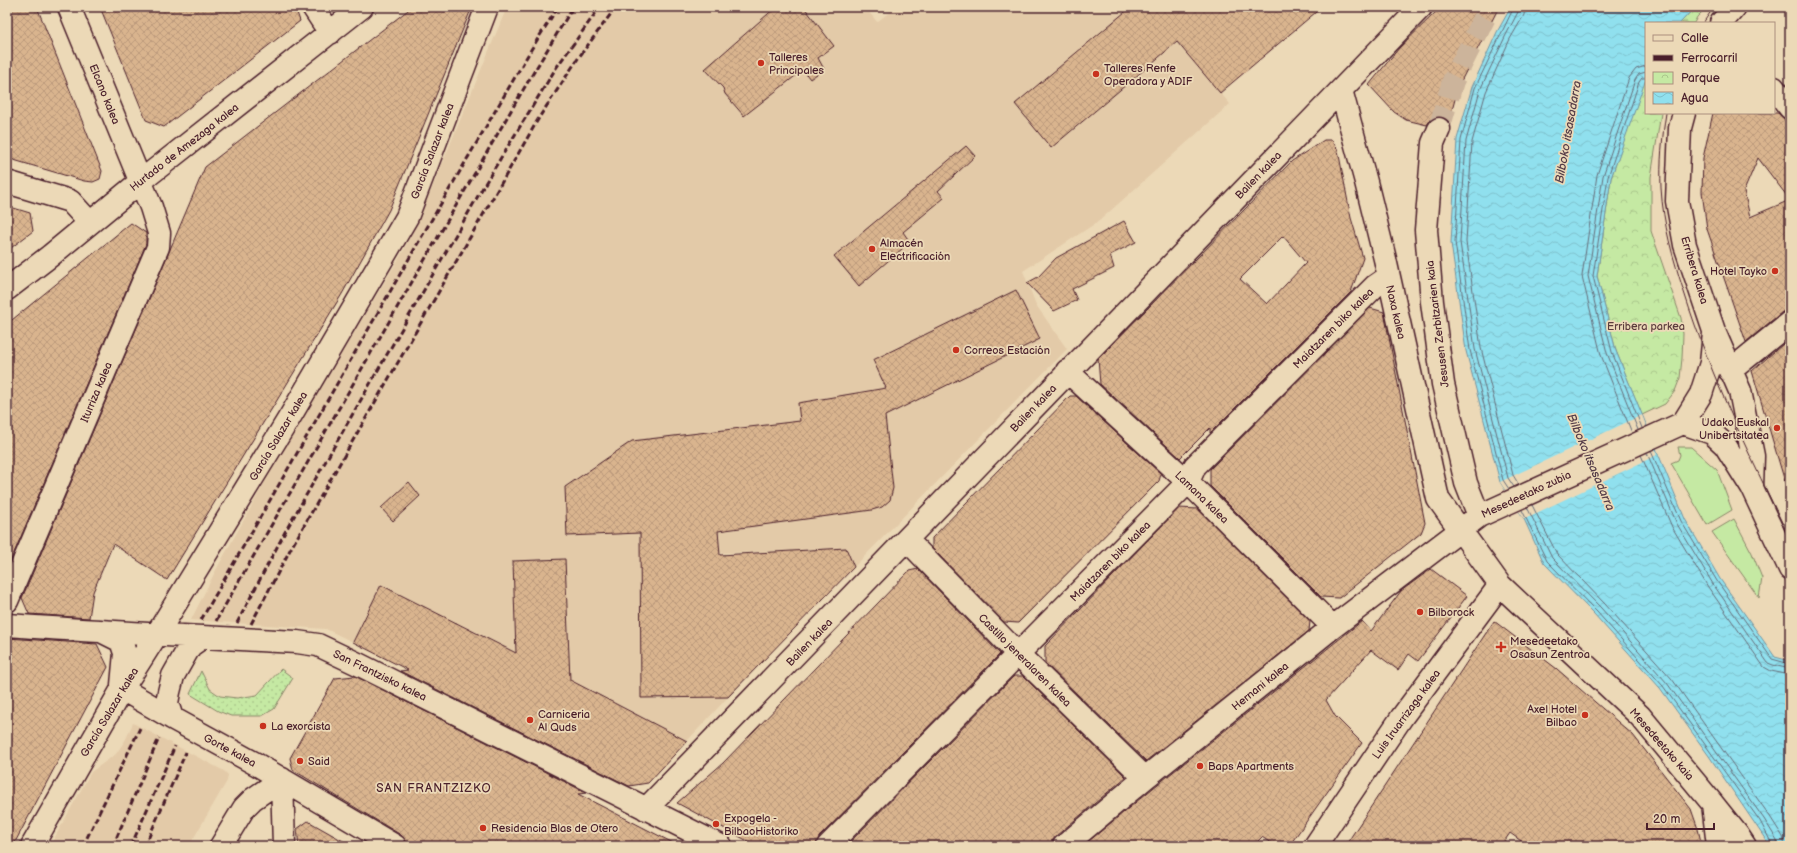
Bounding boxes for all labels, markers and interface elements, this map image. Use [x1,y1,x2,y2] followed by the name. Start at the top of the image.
[1645,22,1775,114] legend
[1681,31,1709,46] text: Calle
[769,51,825,77] place label: Talleres Principales
[1681,51,1737,66] text: Ferrocarril
[756,58,766,68] marker: Talleres Principales
[87,62,122,126] street label: Elcano kalea
[1104,62,1193,88] place label: Talleres Renfe Operadora y ADIF
[1091,69,1101,79] marker: Talleres Renfe Operadora y ADIF
[1681,71,1720,86] text: Parque
[1552,79,1585,185] water label: Bilboko itsasadarra
[1681,91,1709,106] text: Agua
[127,101,241,194] street label: Hurtado de Amezaga kalea
[408,101,457,201] street label: García Salazar kalea
[1233,149,1284,202] street label: Bailen kalea
[1678,235,1711,306] street label: Erribera kalea
[880,237,950,263] place label: Almacén Electrificación
[867,244,877,254] marker: Almacén Electrificación
[1423,260,1452,388] street label: Jesusen Zerbitzarien kaia
[1710,265,1767,278] place label: Hotel Tayko
[1770,266,1780,276] marker: Hotel Tayko
[1383,284,1408,340] street label: Naxa kalea
[1290,285,1376,371] street label: Maiatzaren biko kalea
[1607,320,1685,333] park label: Erribera parkea
[964,344,1050,357] place label: Correos Estación
[951,345,961,355] marker: Correos Estación
[78,360,115,424] street label: Iturriza kalea
[1008,382,1059,435] street label: Bailen kalea
[247,389,310,483] street label: García Salazar kalea
[1563,411,1618,513] water label: Bilboko itsasadarra
[1699,416,1769,442] place label: Udako Euskal Unibertsitatea
[1772,423,1782,433] marker: Udako Euskal Unibertsitatea
[1479,468,1573,521] street label: Mesedeetako zubia
[1172,469,1231,526] street label: Lamana kalea
[1067,518,1153,604] street label: Maiatzaren biko kalea
[1428,606,1475,619] place label: Bilborock
[1415,607,1425,617] marker: Bilborock
[976,611,1074,709] street label: Castillo jeneralaren kalea
[784,616,835,669] street label: Bailen kalea
[1510,635,1590,661] place label: Mesedeetako Osasun Zentroa
[1495,641,1507,653] marker: Mesedeetako Osasun Zentroa
[331,647,429,704] street label: San Frantzisko kalea
[1229,660,1291,713] street label: Hernani kalea
[78,665,141,759] street label: García Salazar kalea
[1370,667,1443,761] street label: Luis Iruarrizaga kalea
[1527,703,1577,729] place label: Axel Hotel Bilbao
[1627,706,1696,783] street label: Mesedeetako kaia
[538,708,590,734] place label: Carniceria Al Quds
[1580,710,1590,720] marker: Axel Hotel Bilbao
[525,715,535,725] marker: Carniceria Al Quds
[271,720,331,733] place label: La exorcista
[258,721,268,731] marker: La exorcista
[201,731,258,770] street label: Gorte kalea
[308,755,330,768] place label: Said
[295,756,305,766] marker: Said
[1208,760,1294,773] place label: Baps Apartments
[1195,761,1205,771] marker: Baps Apartments
[376,781,492,796] district label: SAN FRANTZIZKO
[1647,805,1714,831] scale bar
[724,812,799,838] place label: Expogela - BilbaoHistoriko
[1653,812,1680,827] text: 20 m
[711,819,721,829] marker: Expogela - BilbaoHistoriko
[491,822,618,835] place label: Residencia Blas de Otero
[478,823,488,833] marker: Residencia Blas de Otero

